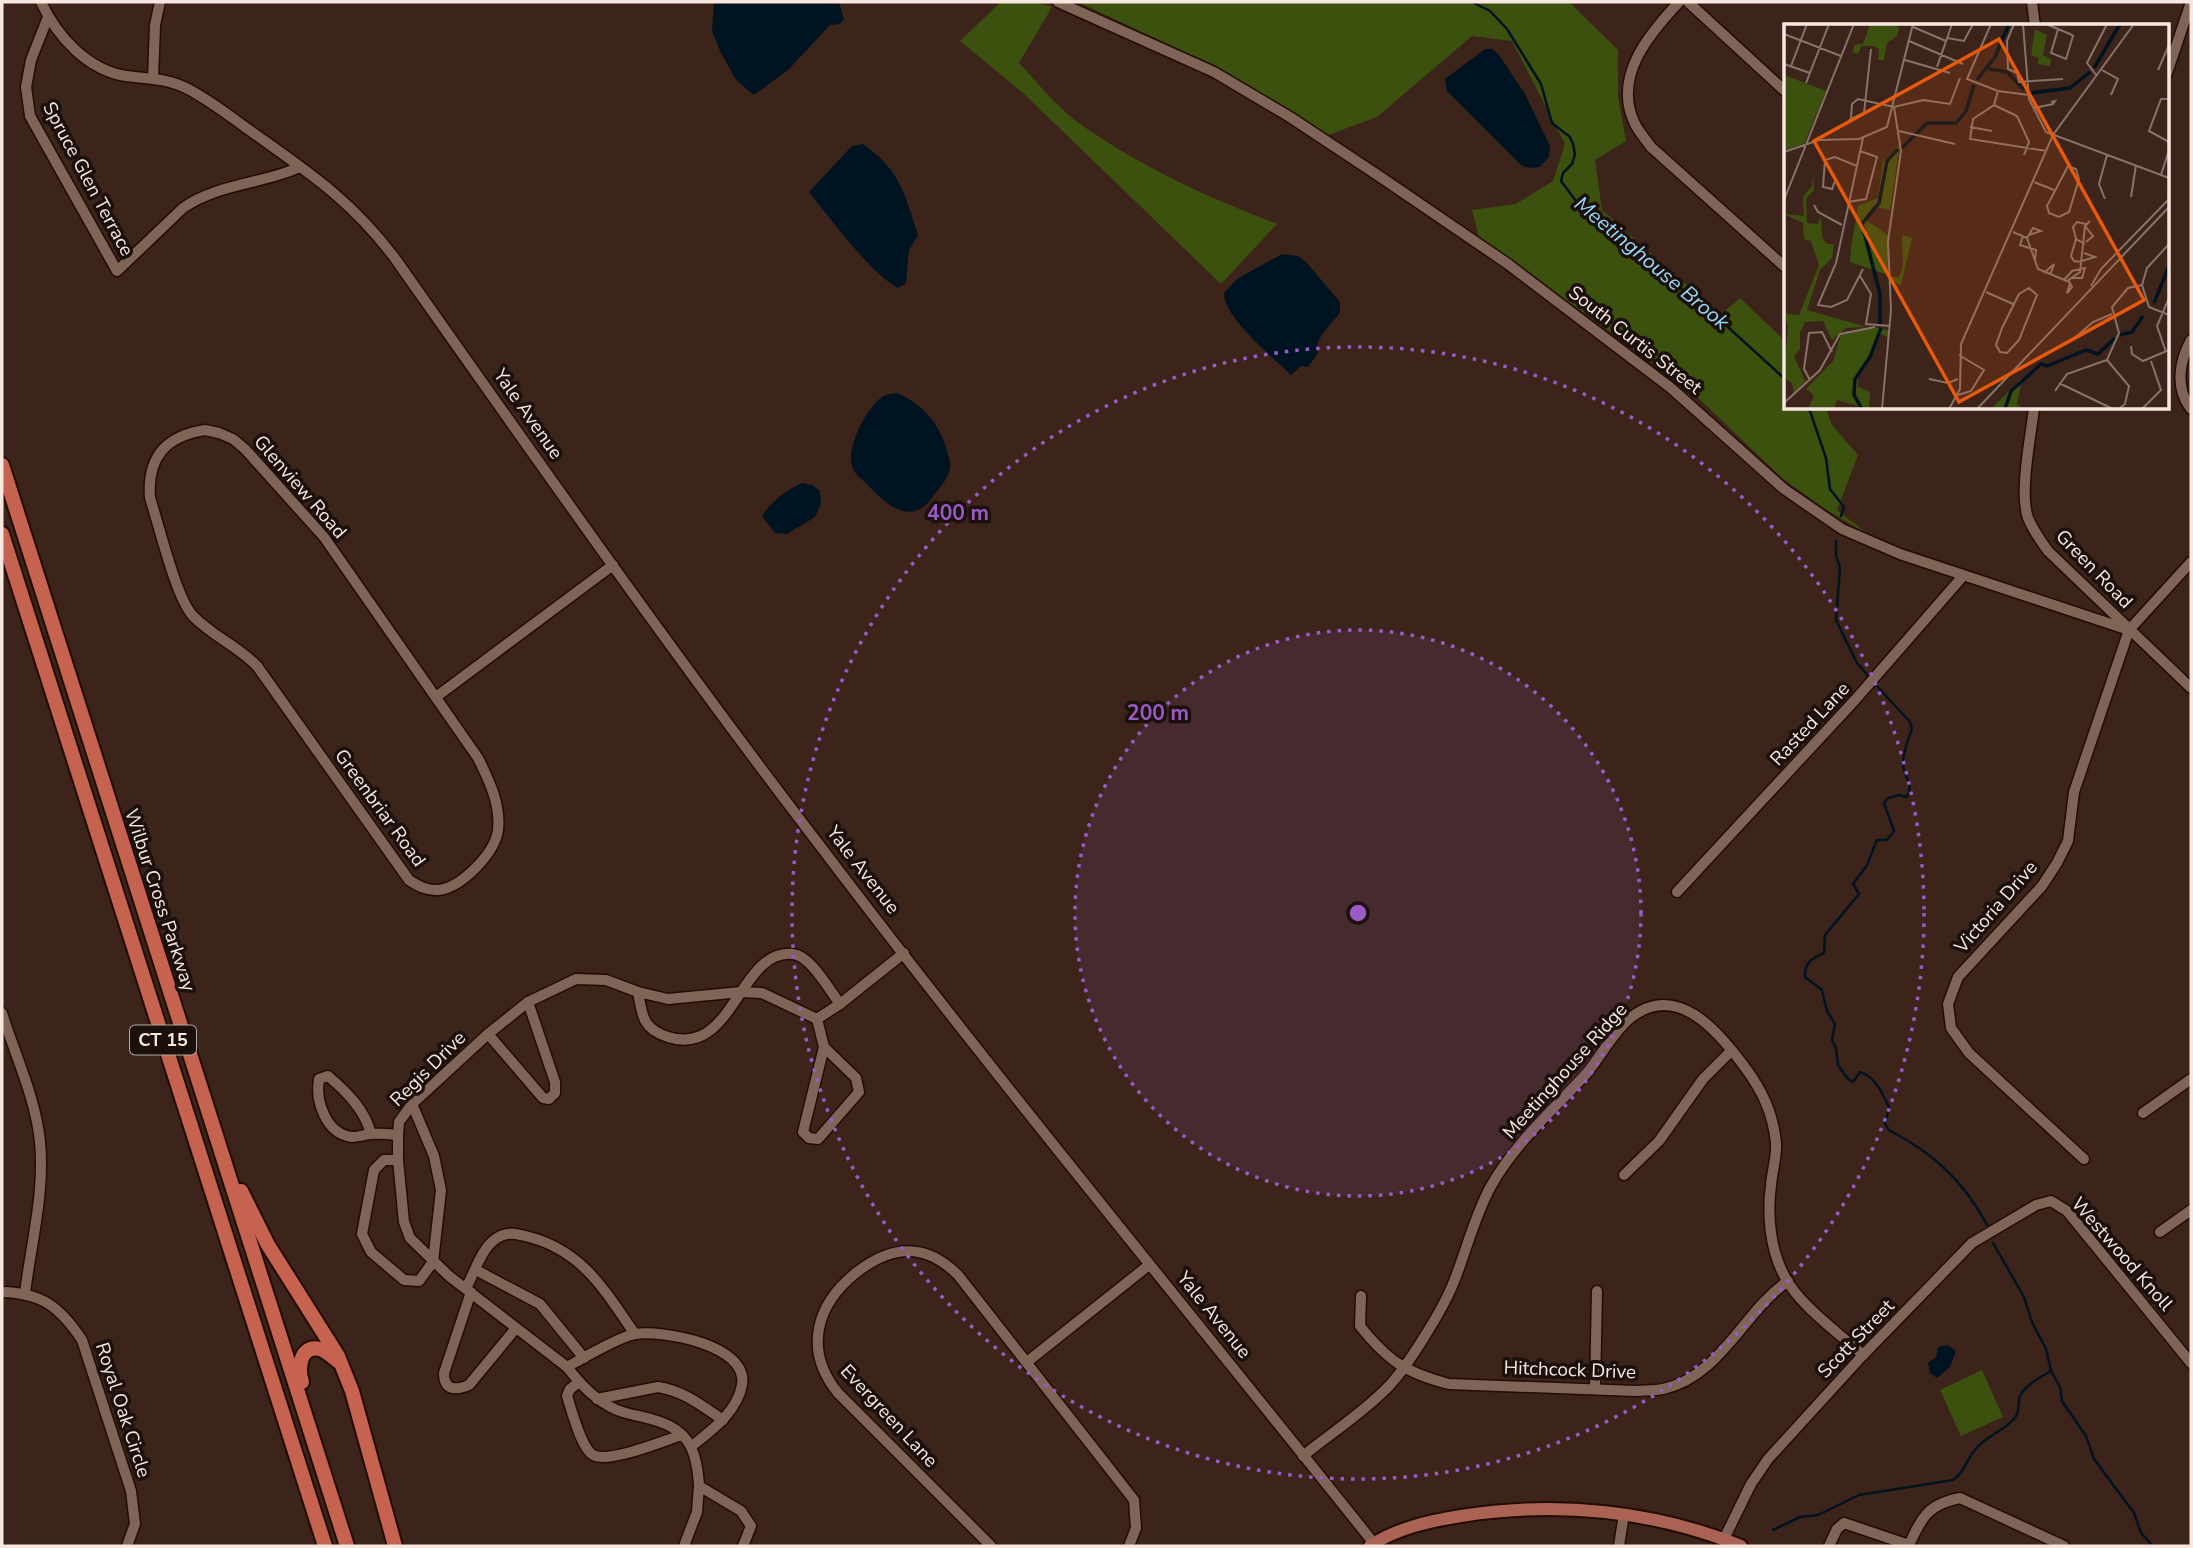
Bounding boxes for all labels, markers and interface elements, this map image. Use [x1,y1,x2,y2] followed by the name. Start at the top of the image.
[1784,24,2168,410] inset map
[36,97,140,261] street label: Spruce Glen Terrace
[1569,190,1736,336] water label: Meetinghouse Brook
[1563,280,1707,401] street label: South Curtis Street
[487,363,569,465] street label: Yale Avenue
[248,430,352,544] street label: Glenview Road
[927,499,989,527] text: 400 m
[2050,524,2138,614] street label: Green Road
[1764,676,1856,772] street label: Rasted Lane
[1127,699,1189,727] text: 200 m
[328,744,432,872] street label: Greenbriar Road
[118,805,202,995] street label: Wilbur Cross Parkway
[820,820,906,919] street label: Yale Avenue
[1948,855,2043,960] street label: Victoria Drive
[1346,901,1370,925] centre of rings
[1497,997,1633,1145] street label: Meetinghouse Ridge
[384,1025,472,1113] street label: Regis Drive
[130,1026,196,1055] road number: CT 15
[2065,1191,2179,1317] street label: Westwood Knoll
[1170,1265,1257,1364] street label: Yale Avenue
[1812,1294,1901,1384] street label: Scott Street
[89,1339,157,1481] street label: Royal Oak Circle
[1503,1355,1637,1385] street label: Hitchcock Drive
[834,1359,944,1473] street label: Evergreen Lane

